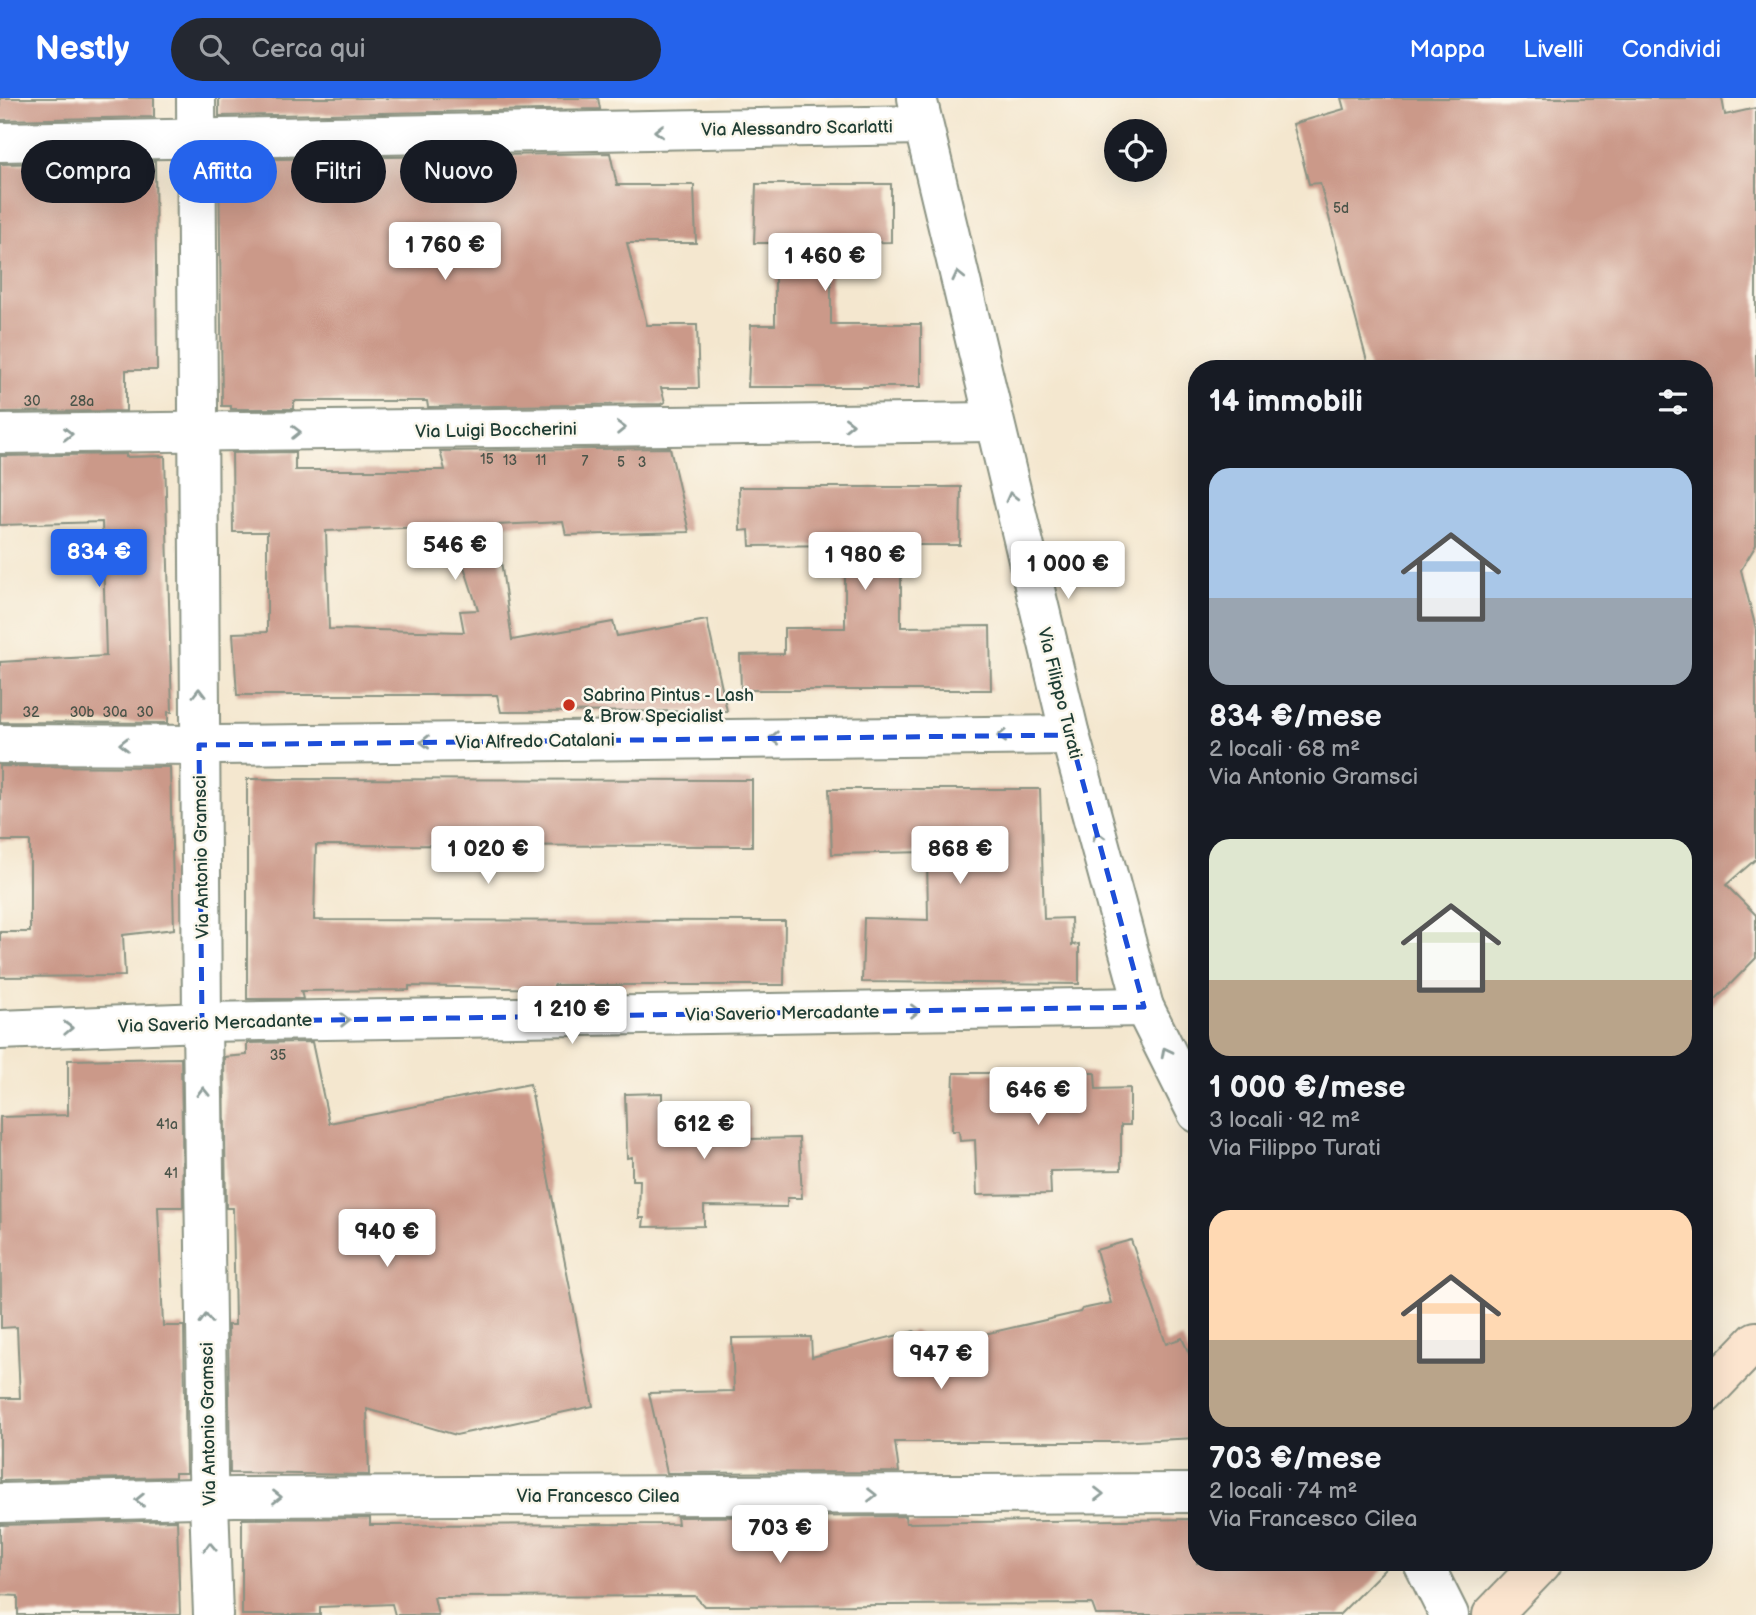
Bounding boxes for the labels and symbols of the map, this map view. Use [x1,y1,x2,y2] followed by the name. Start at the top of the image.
[701,116,893,141] street label: Via Alessandro Scarlatti
[653,123,664,138] one-way arrow
[1333,200,1349,217] house number: 5d
[380,222,510,282] pin: 1 760 €
[760,234,890,293] pin: 1 460 €
[952,270,966,282] one-way arrow
[24,393,40,410] house number: 30
[70,393,94,410] house number: 28a
[843,417,854,432] one-way arrow
[415,419,577,442] street label: Via Luigi Boccherini
[616,420,627,436] one-way arrow
[290,425,301,440] one-way arrow
[63,426,74,442] one-way arrow
[480,451,494,468] house number: 15
[503,452,517,469] house number: 13
[536,452,546,469] house number: 11
[582,453,589,470] house number: 7
[617,454,625,471] house number: 5
[638,454,646,471] house number: 3
[1005,491,1019,503] one-way arrow
[406,522,504,582] pin: 546 €
[50,530,148,589] pin: 834 €
[800,532,930,592] pin: 1 980 €
[1003,542,1133,601] pin: 1 000 €
[1033,625,1086,761] street label: Via Filippo Turati
[583,685,754,727] place label: Sabrina Pintus - Lash & Brow Specialist
[191,687,207,698] one-way arrow
[561,697,577,713] marker: Sabrina Pintus - Lash & Brow Specialist
[23,704,40,721] house number: 32
[70,704,94,721] house number: 30b
[103,704,127,721] house number: 30a
[137,704,153,721] house number: 30
[996,728,1007,744] one-way arrow
[455,730,615,753] street label: Via Alfredo Catalani
[769,730,779,746] one-way arrow
[419,734,429,750] one-way arrow
[118,736,128,752] one-way arrow
[190,775,213,939] street label: Via Antonio Gramsci
[423,826,553,886] pin: 1 020 €
[911,826,1009,886] pin: 868 €
[1091,831,1106,843] one-way arrow
[507,986,637,1046] pin: 1 210 €
[685,1001,880,1026] street label: Via Saverio Mercadante
[910,1003,921,1019] one-way arrow
[117,1010,313,1037] street label: Via Saverio Mercadante
[340,1012,350,1028] one-way arrow
[63,1020,74,1035] one-way arrow
[270,1047,286,1064] house number: 35
[1161,1047,1175,1059] one-way arrow
[989,1068,1087,1127] pin: 646 €
[195,1086,211,1097] one-way arrow
[655,1102,753,1161] pin: 612 €
[156,1116,178,1133] house number: 41a
[164,1165,178,1182] house number: 41
[338,1210,436,1269] pin: 940 €
[198,1314,214,1324] one-way arrow
[892,1332,990,1391] pin: 947 €
[197,1342,220,1506] street label: Via Antonio Gramsci
[516,1486,680,1507] street label: Via Francesco Cilea
[1094,1486,1105,1501] one-way arrow
[867,1487,877,1503] one-way arrow
[272,1489,282,1505] one-way arrow
[134,1492,145,1507] one-way arrow
[731,1506,829,1565] pin: 703 €
[203,1541,218,1552] one-way arrow

